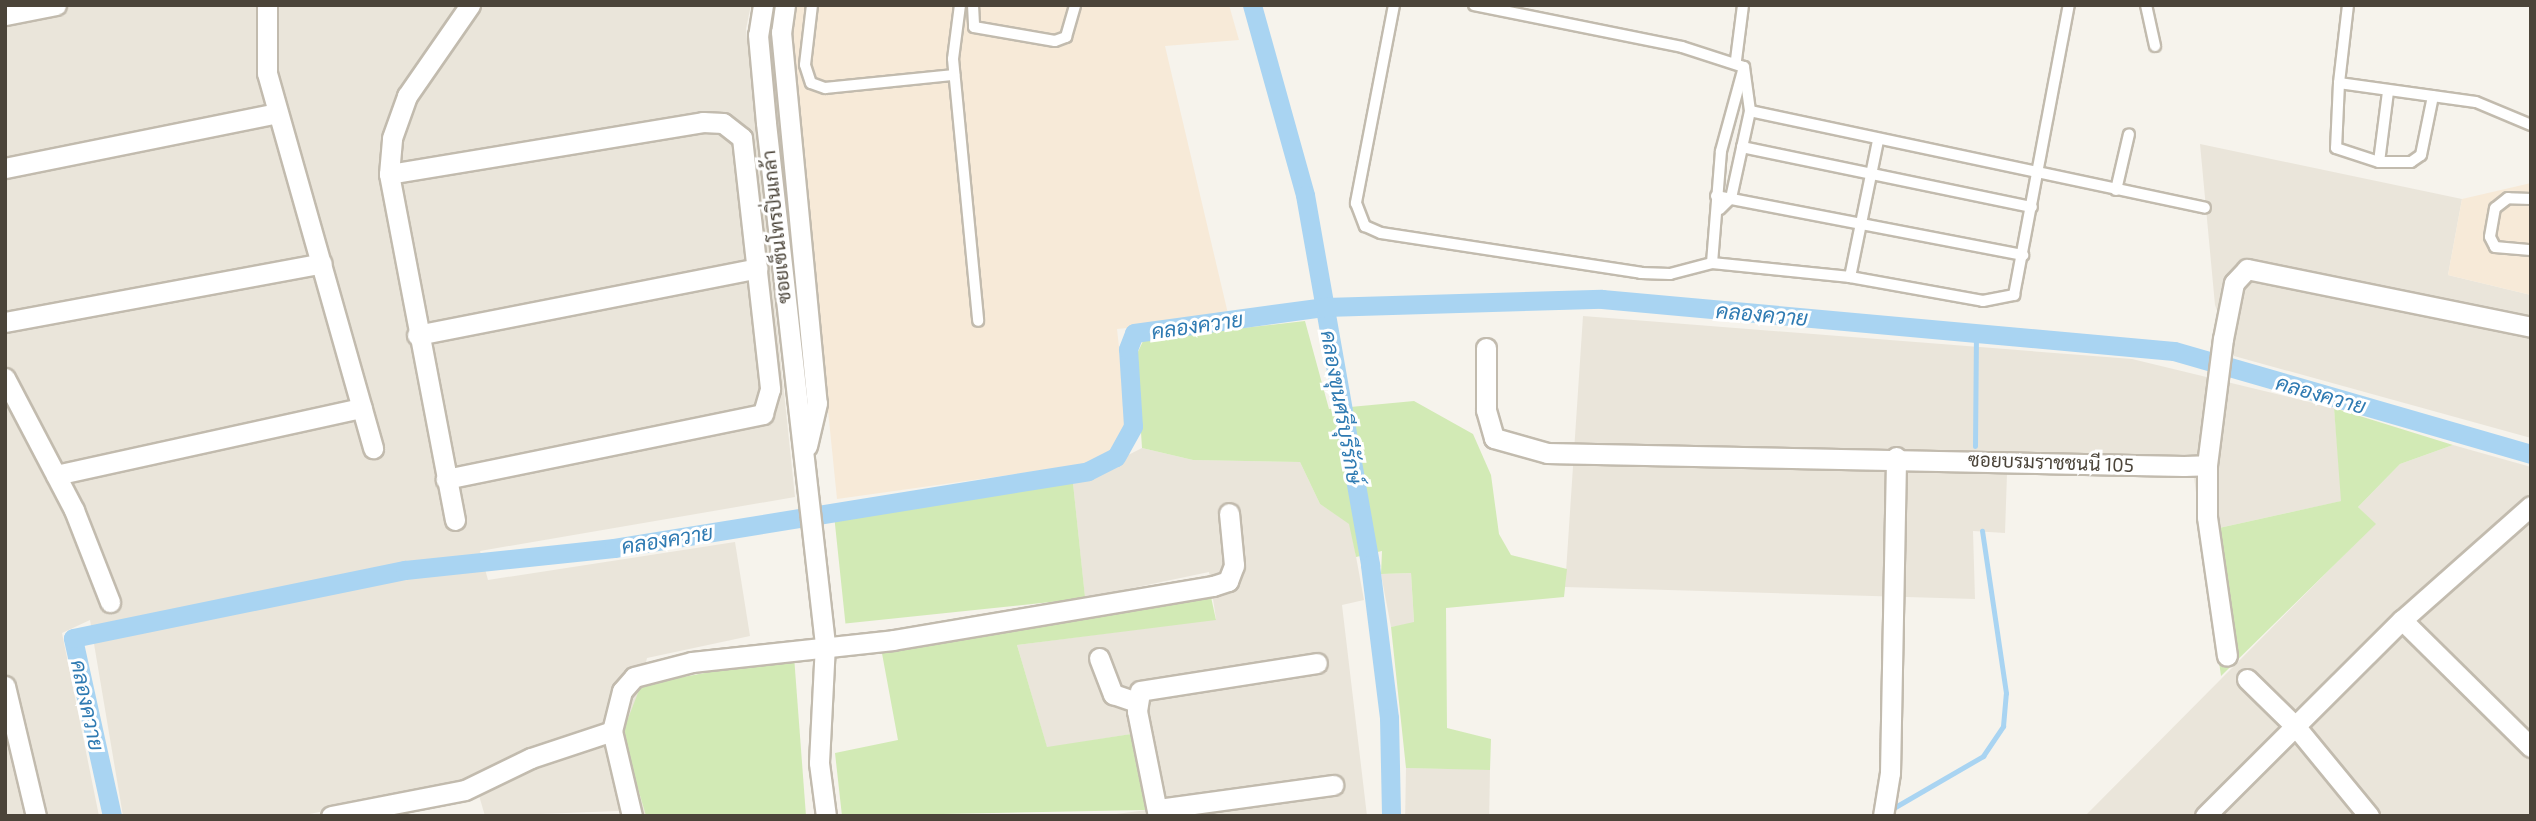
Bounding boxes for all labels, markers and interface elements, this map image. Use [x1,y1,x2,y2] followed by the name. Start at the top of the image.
[757,149,795,305] street label: ซอยเซ็นโทรปิ่นเกล้า
[1715,297,1809,331] water label: คลองควาย
[1150,306,1244,344] water label: คลองควาย
[1316,328,1368,486] water label: คลองขุนศรีบุรีรักษ์
[2273,369,2369,419] water label: คลองควาย
[1968,448,2134,476] street label: ซอยบรมราชชนนี 105
[619,519,715,559] water label: คลองควาย
[66,657,110,753] water label: คลองควาย

